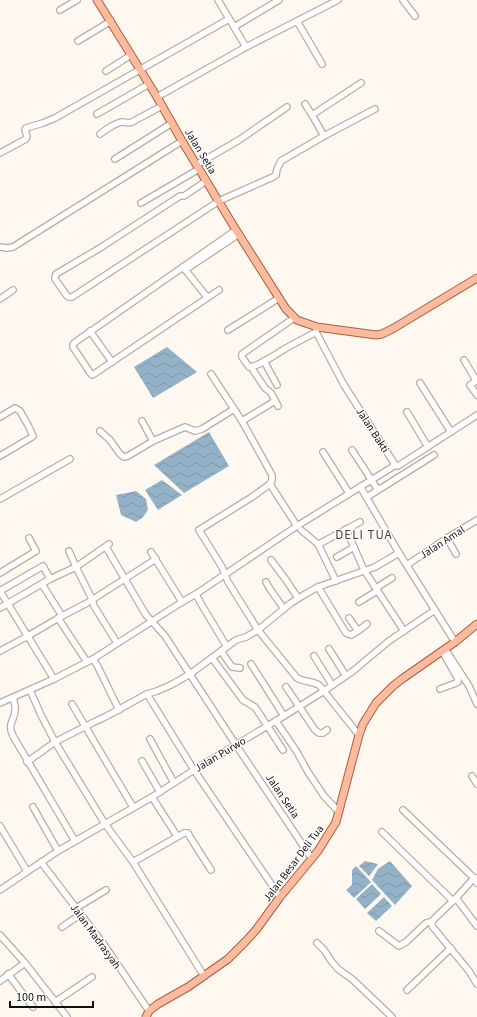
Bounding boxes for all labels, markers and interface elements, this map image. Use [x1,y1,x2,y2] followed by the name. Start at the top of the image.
[181,126,220,177] street label: Jalan Setia
[352,405,393,456] street label: Jalan Bakti
[417,522,468,563] street label: Jalan Amal
[335,526,393,544] district label: DELI TUA
[192,733,249,776] street label: Jalan Purwo
[262,771,303,821] street label: Jalan Setia
[260,822,327,905] street label: Jalan Besar Deli Tua
[67,901,124,972] street label: Jalan Madrasyah
[10,983,93,1009] scale bar
[16,989,46,1006] text: 100 m

